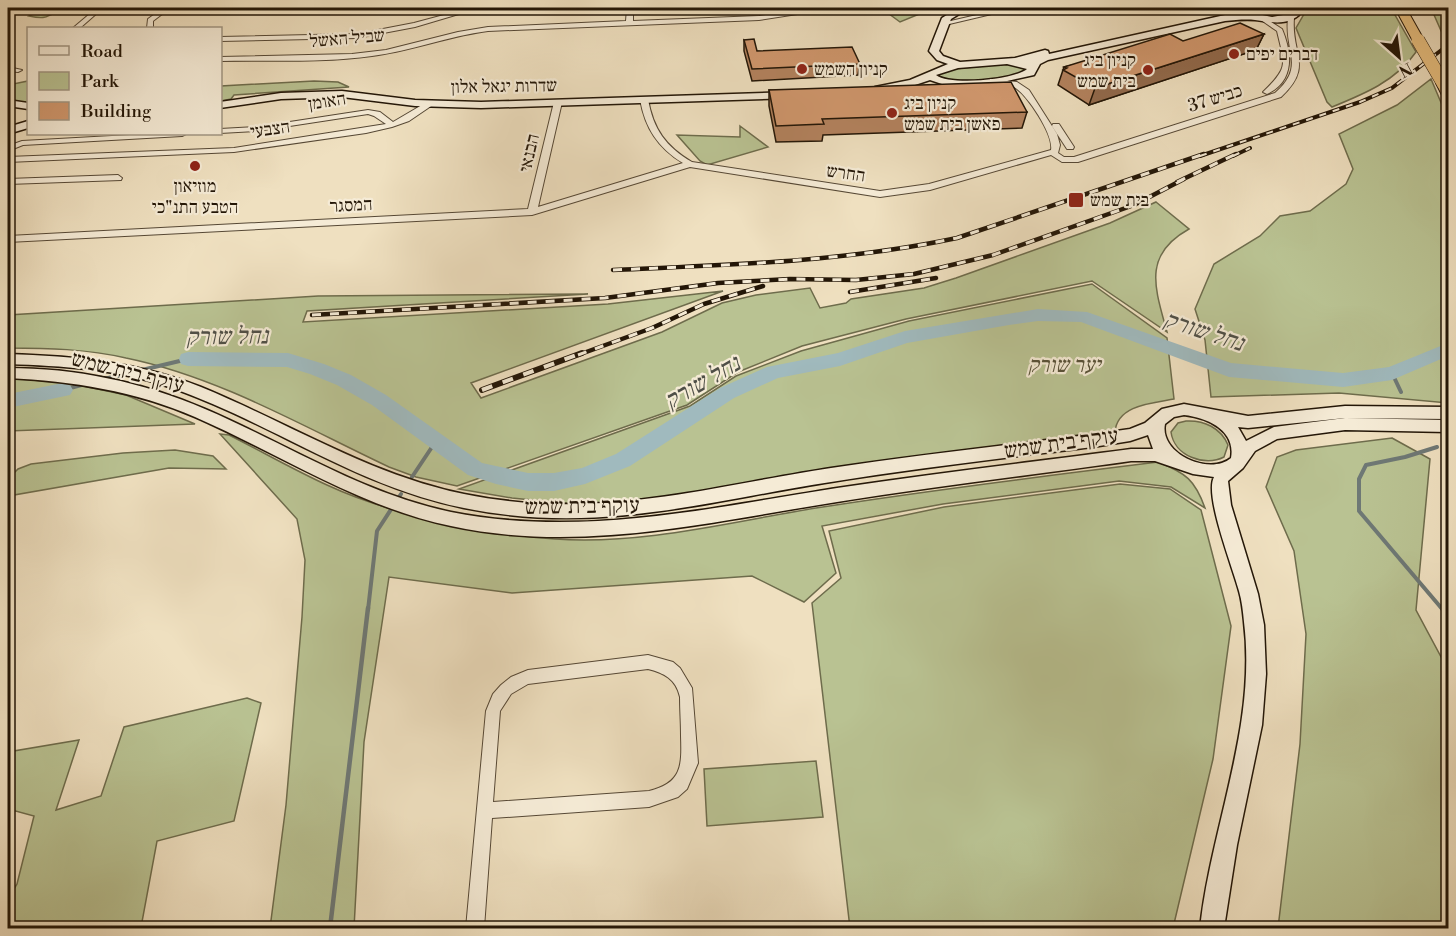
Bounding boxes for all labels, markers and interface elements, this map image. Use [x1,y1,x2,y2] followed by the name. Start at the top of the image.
[308,24,386,53] street label: שביל האשל
[27,27,222,135] legend
[1369,27,1429,87] north arrow
[81,40,124,63] text: Road
[1246,43,1318,66] place label: דברים יפים
[1227,47,1241,61] marker: דברים יפים
[1077,49,1136,93] place label: קניון ביג בית שמש
[814,58,888,81] place label: קניון השמש
[1395,58,1416,81] text: N
[795,62,809,76] marker: קניון השמש
[1141,63,1155,77] marker: קניון ביג בית שמש
[81,70,120,93] text: Park
[451,74,557,99] street label: שדרות יגאל אלון
[1185,79,1245,118] street label: כביש 37
[307,87,348,116] street label: האומן
[904,92,1001,136] place label: קניון ביג פאשן בית שמש
[80,100,152,123] text: Building
[885,106,899,120] marker: קניון ביג פאשן בית שמש
[249,115,292,144] street label: הצבעי
[514,132,545,175] street label: הבנאי
[188,159,202,173] marker: מוזיאון הטבע התנ"כי
[825,159,867,188] street label: החרש
[152,175,238,219] place label: מוזיאון הטבע התנ"כי
[1090,189,1149,212] place label: בית שמש
[1067,191,1085,209] marker: בית שמש
[329,193,373,218] street label: המסגר
[1160,305,1249,360] water label: נחל שורק
[186,321,270,353] water label: נחל שורק
[69,345,187,399] street label: עוקף בית שמש
[659,348,747,416] water label: נחל שורק
[1028,352,1102,379] park label: יער שורק
[1002,422,1120,465] street label: עוקף בית שמש
[524,492,640,521] street label: עוקף בית שמש

